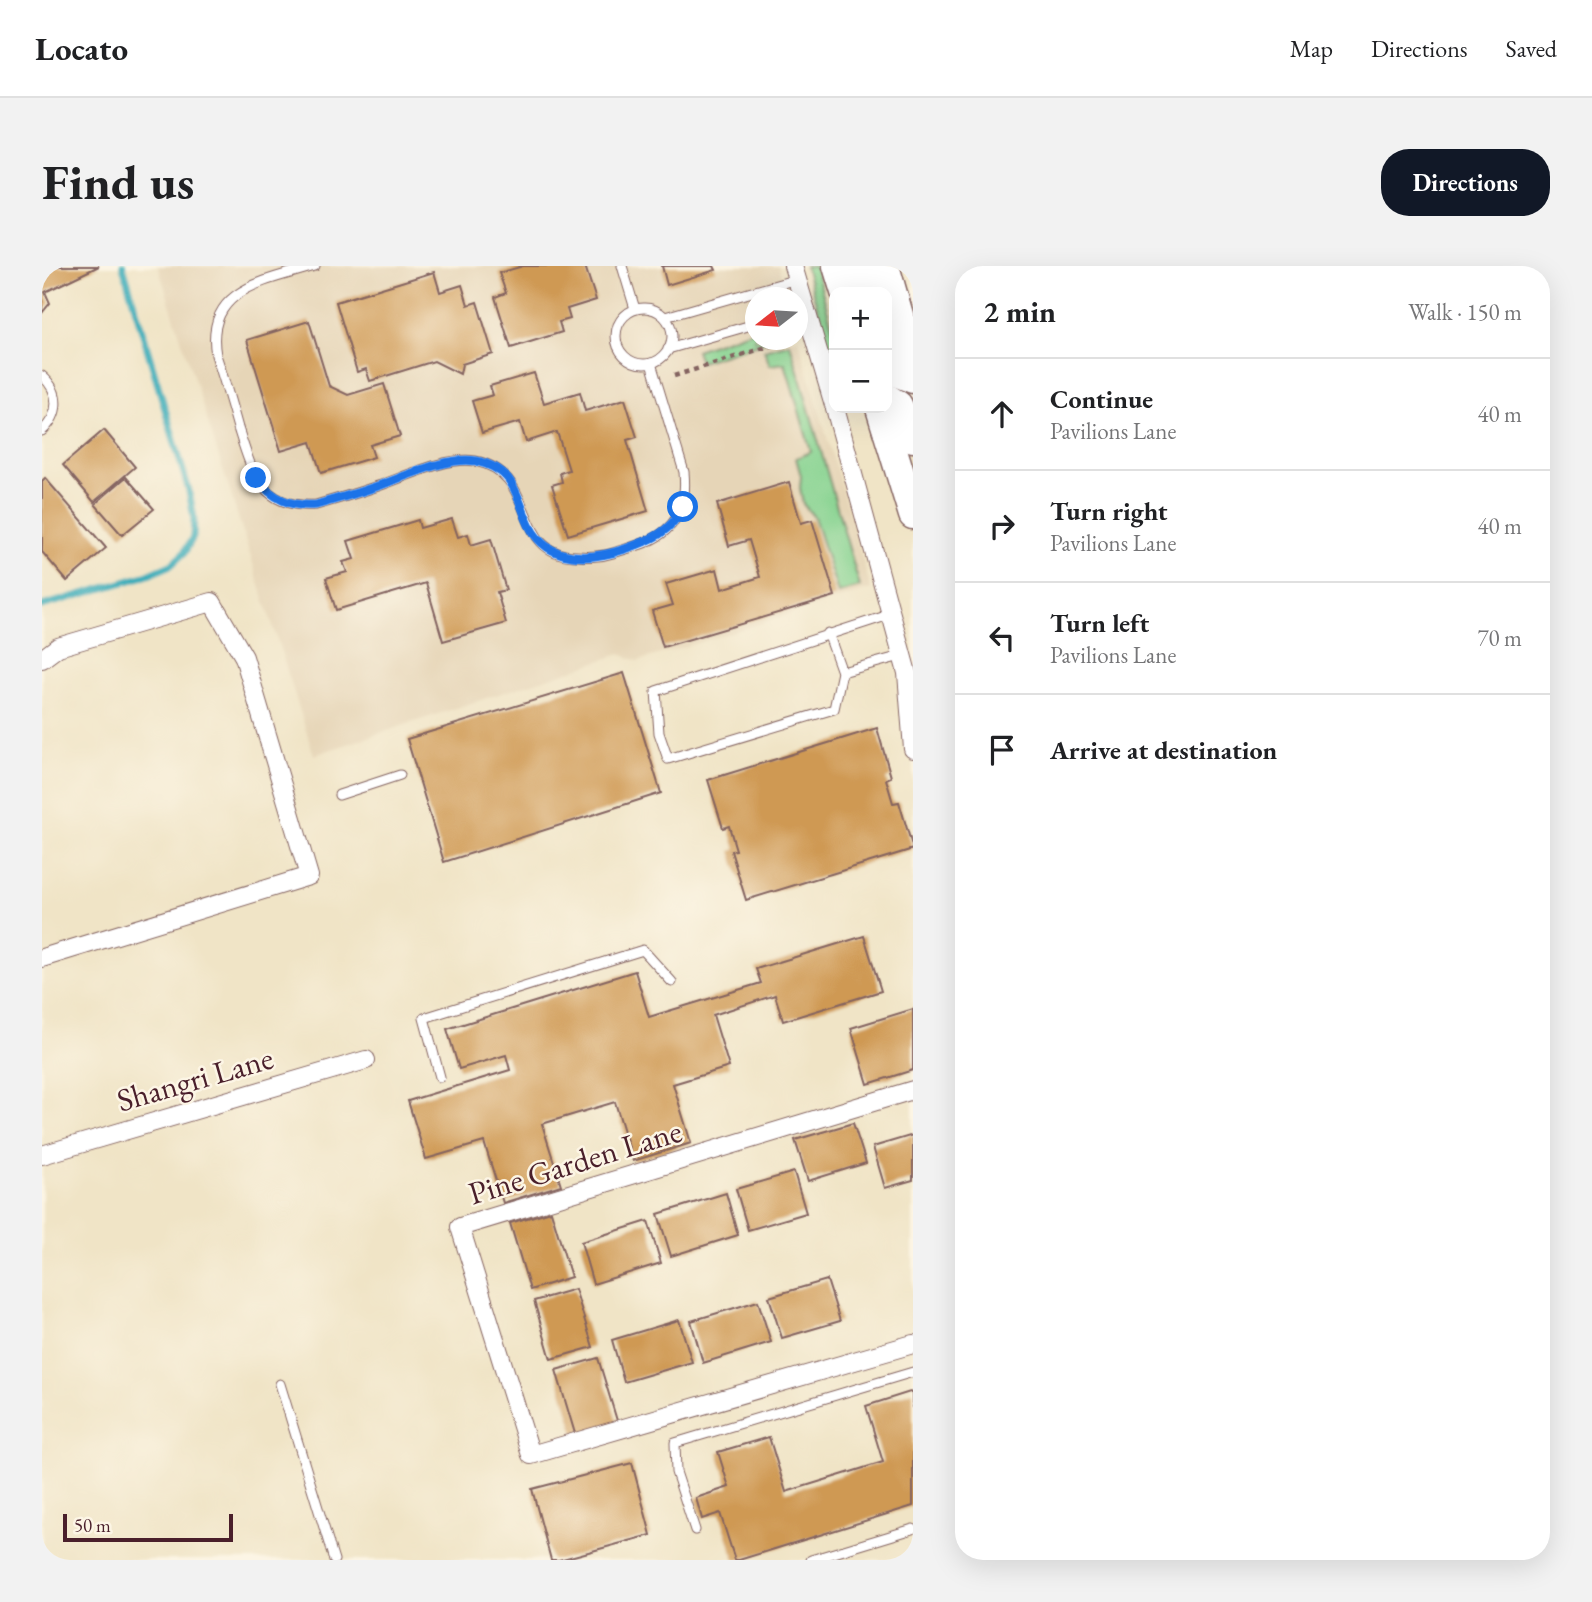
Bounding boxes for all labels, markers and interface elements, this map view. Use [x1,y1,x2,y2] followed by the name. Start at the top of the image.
[35,27,128,70] text: Locato
[1290,33,1333,64] text: Map
[1371,33,1468,64] text: Directions
[1506,33,1557,64] text: Saved
[1381,149,1550,216] button: Directions
[42,150,194,214] text: Find us
[745,287,808,350] north arrow
[829,287,892,413] map controls
[829,287,892,350] button: +
[983,292,1056,331] text: 2 min
[1408,297,1522,327] text: Walk · 150 m
[829,350,892,413] button: −
[1050,382,1153,416] text: Continue
[983,395,1021,433] icon: ahead
[1477,399,1522,429] text: 40 m
[1050,416,1176,446] text: Pavilions Lane
[240,462,271,493] route end
[667,491,698,522] route start
[1050,494,1168,528] text: Turn right
[983,507,1021,545] icon: right
[1477,511,1522,541] text: 40 m
[1050,528,1176,558] text: Pavilions Lane
[1050,606,1149,640] text: Turn left
[983,619,1021,657] icon: left
[1477,623,1522,653] text: 70 m
[1050,640,1176,670] text: Pavilions Lane
[983,731,1021,769] icon: arrive
[1050,733,1277,767] text: Arrive at destination
[112,1037,278,1121] street label: Shangri Lane
[463,1110,687,1214] street label: Pine Garden Lane
[63,1511,233,1543] scale bar
[74,1513,111,1538] text: 50 m

